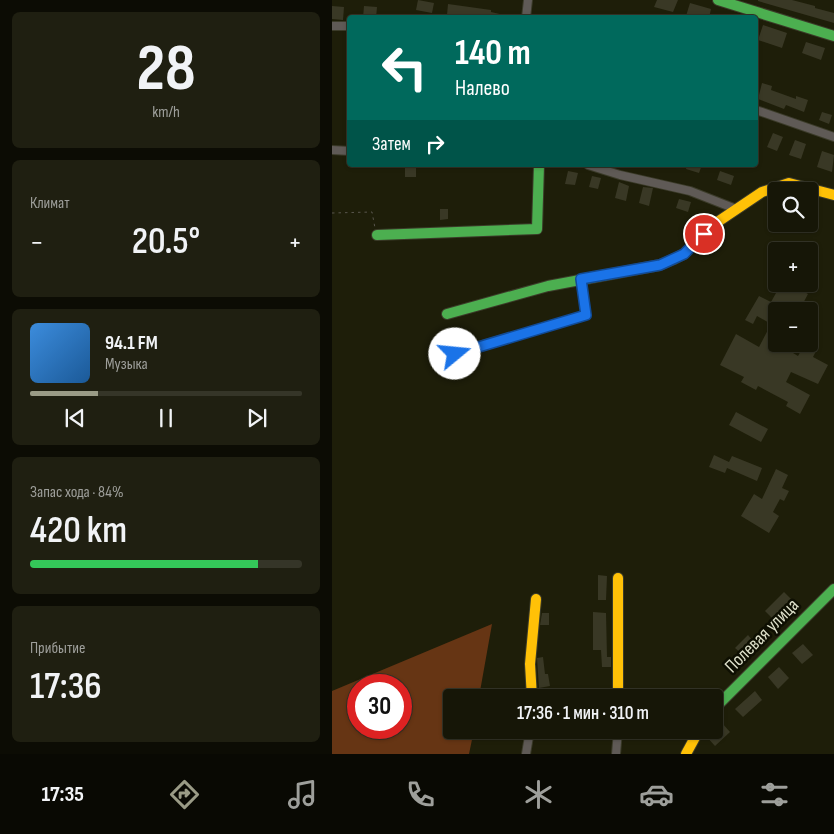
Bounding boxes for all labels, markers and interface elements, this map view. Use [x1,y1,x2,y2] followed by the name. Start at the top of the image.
[136,31,196,109] text: 28
[455,32,531,75] text: 140 m
[372,35,437,100] icon: left
[455,75,510,102] text: Налево
[152,103,180,122] text: km/h
[421,130,449,158] icon: right
[372,133,411,156] text: Затем
[768,182,818,352] map controls
[768,182,818,232] button: search
[30,194,70,213] text: Климат
[683,213,725,255] pin
[132,219,200,264] text: 20.5°
[690,220,718,248] icon: arrive
[30,226,44,259] text: −
[288,226,302,259] text: +
[768,242,818,292] button: +
[768,302,818,352] button: −
[428,327,480,379] position arrow
[105,332,158,355] text: 94.1 FM
[105,355,148,374] text: Музыка
[61,404,89,432] icon: previous
[152,404,180,432] icon: pause
[243,404,271,432] icon: next
[30,483,124,502] text: Запас хода · 84%
[30,508,127,553] text: 420 km
[720,594,804,678] street label: Полевая улица
[30,639,85,658] text: Прибытие
[30,664,102,709] text: 17:36
[347,674,412,739] speed limit sign: 30
[517,702,649,725] text: 17:36 · 1 мин · 310 m
[167,777,202,812] icon: directions
[285,777,320,812] icon: music
[403,777,438,812] icon: phone
[521,777,556,812] icon: climate
[639,777,674,812] icon: car
[757,777,792,812] icon: filters
[42,781,84,808] text: 17:35

